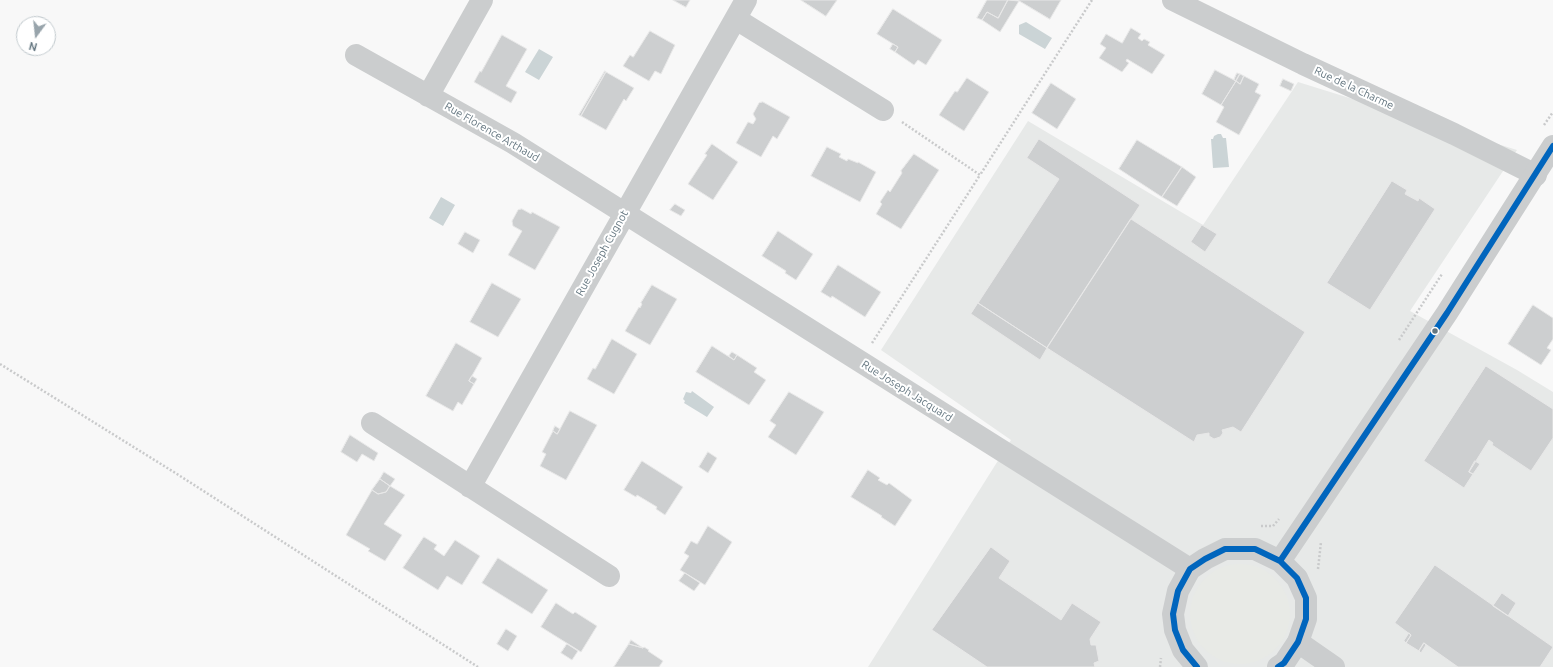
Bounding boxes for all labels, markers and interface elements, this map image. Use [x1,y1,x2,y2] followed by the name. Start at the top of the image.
[16,16,56,56] north arrow
[28,40,39,53] text: N
[1312,64,1396,112] street label: Rue de la Charme
[442,99,542,165] street label: Rue Florence Arthaud
[573,208,631,298] street label: Rue Joseph Cugnot
[1430,326,1440,336] unlabelled marker
[859,358,955,424] street label: Rue Joseph Jacquard

